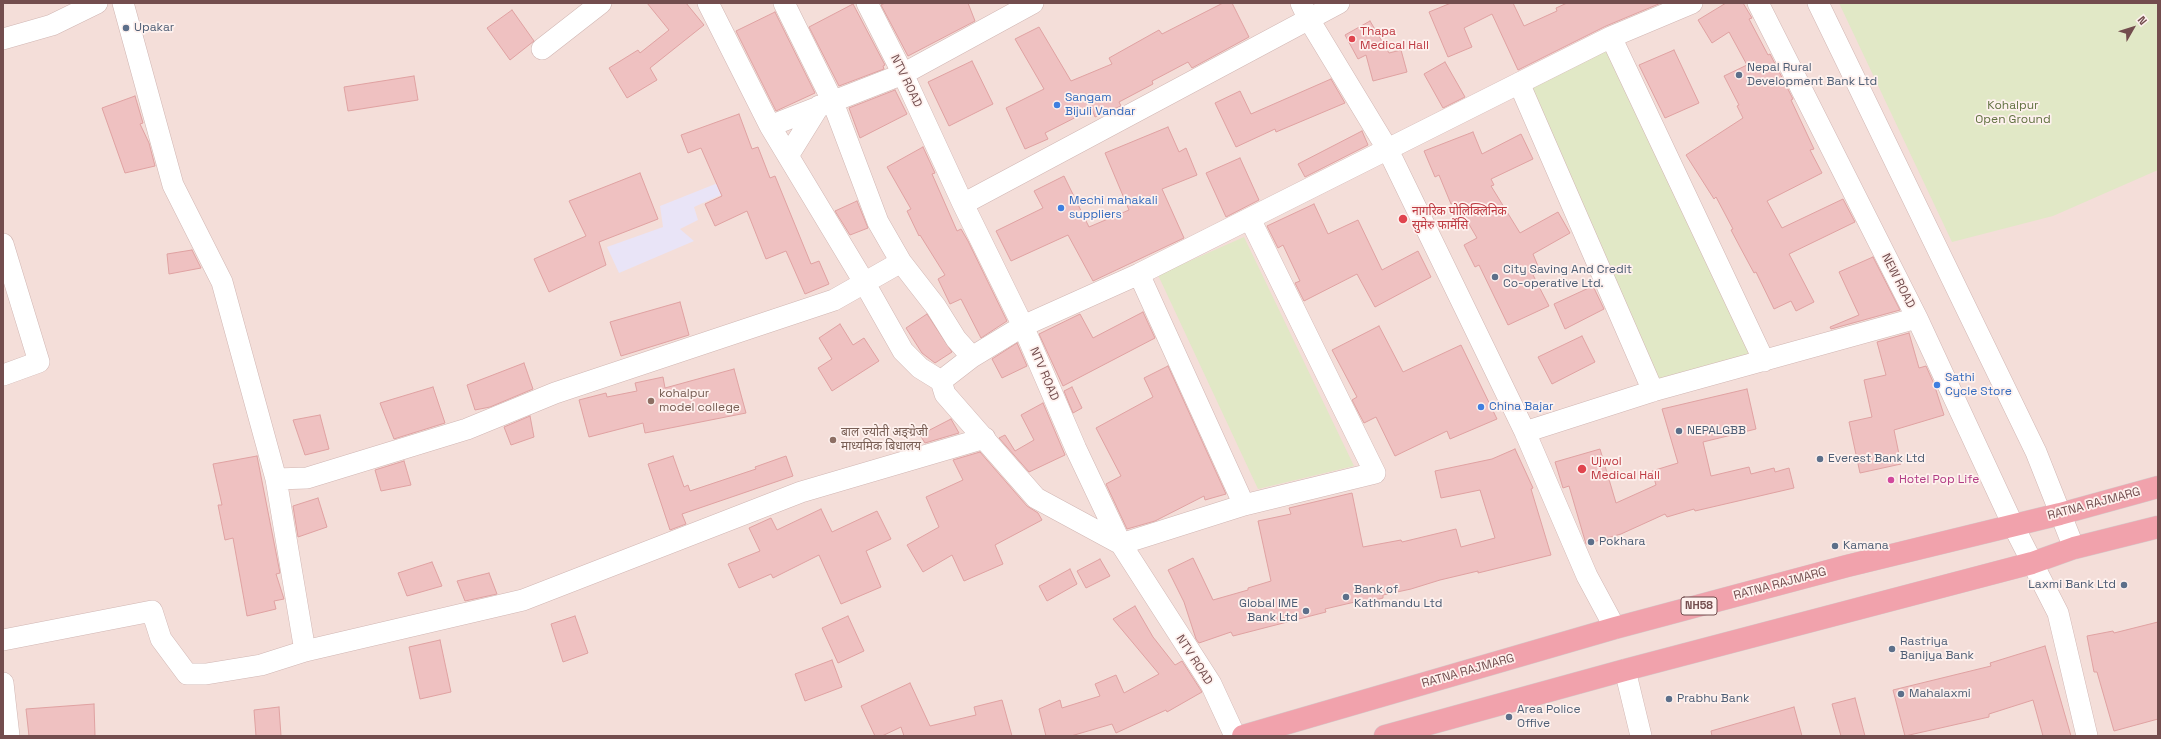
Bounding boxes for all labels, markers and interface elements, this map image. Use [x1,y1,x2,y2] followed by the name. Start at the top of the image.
[2113,8,2153,48] north arrow
[2135,13,2150,28] text: N
[134,21,174,35] place label: Upakar
[121,23,131,33] marker: Upakar
[1360,25,1429,53] place label: Thapa Medical Hall
[1347,34,1357,44] marker: Thapa Medical Hall
[887,52,925,110] street label: NTV ROAD
[1747,61,1877,89] place label: Nepal Rural Development Bank Ltd
[1734,70,1744,80] marker: Nepal Rural Development Bank Ltd
[1065,91,1136,119] place label: Sangam Bijuli Vandar
[1975,99,2051,127] park label: Kohalpur Open Ground
[1052,100,1062,110] marker: Sangam Bijuli Vandar
[1069,194,1158,222] place label: Mechi mahakali suppliers
[1056,203,1066,213] marker: Mechi mahakali suppliers
[1412,205,1507,233] place label: नागरिक पोलिक्लिनिक सुमेरु फार्मेसि
[1397,213,1409,225] marker: नागरिक पोलिक्लिनिक सुमेरु फार्मेसि
[1878,251,1918,311] street label: NEW ROAD
[1503,263,1632,291] place label: City Saving And Credit Co-operative Ltd.
[1490,272,1500,282] marker: City Saving And Credit Co-operative Ltd.
[1026,345,1062,403] street label: NTV ROAD
[1945,371,2012,399] place label: Sathi Cycle Store
[1932,380,1942,390] marker: Sathi Cycle Store
[659,387,740,415] place label: kohalpur model college
[646,396,656,406] marker: kohalpur model college
[1489,400,1554,414] place label: China Bajar
[1476,402,1486,412] marker: China Bajar
[1687,424,1746,438] place label: NEPALGBB
[841,426,928,454] place label: बाल ज्योती अङ्ग्रेजी माध्यमिक बिधालय
[1674,426,1684,436] marker: NEPALGBB
[828,435,838,445] marker: बाल ज्योती अङ्ग्रेजी माध्यमिक बिधालय
[1828,452,1925,466] place label: Everest Bank Ltd
[1815,454,1825,464] marker: Everest Bank Ltd
[1591,455,1660,483] place label: Ujwol Medical Hall
[1576,463,1588,475] marker: Ujwol Medical Hall
[1899,473,1979,487] place label: Hotel Pop Life
[1886,475,1896,485] marker: Hotel Pop Life
[2046,485,2142,523] street label: RATNA RAJMARG
[1599,535,1645,549] place label: Pokhara
[1586,537,1596,547] marker: Pokhara
[1843,539,1889,553] place label: Kamana
[1830,541,1840,551] marker: Kamana
[1732,565,1828,603] street label: RATNA RAJMARG
[2028,578,2116,592] place label: Laxmi Bank Ltd
[2119,580,2129,590] marker: Laxmi Bank Ltd
[1354,583,1443,611] place label: Bank of Kathmandu Ltd
[1341,592,1351,602] marker: Bank of Kathmandu Ltd
[1239,597,1298,625] place label: Global IME Bank Ltd
[1681,597,1717,615] road number: NH58
[1301,606,1311,616] marker: Global IME Bank Ltd
[1173,632,1215,688] street label: NTV ROAD
[1900,635,1974,663] place label: Rastriya Banijya Bank
[1887,644,1897,654] marker: Rastriya Banijya Bank
[1420,651,1516,691] street label: RATNA RAJMARG
[1909,687,1971,701] place label: Mahalaxmi
[1896,689,1906,699] marker: Mahalaxmi
[1677,692,1749,706] place label: Prabhu Bank
[1664,694,1674,704] marker: Prabhu Bank
[1517,703,1581,731] place label: Area Police Offive
[1504,712,1514,722] marker: Area Police Offive

